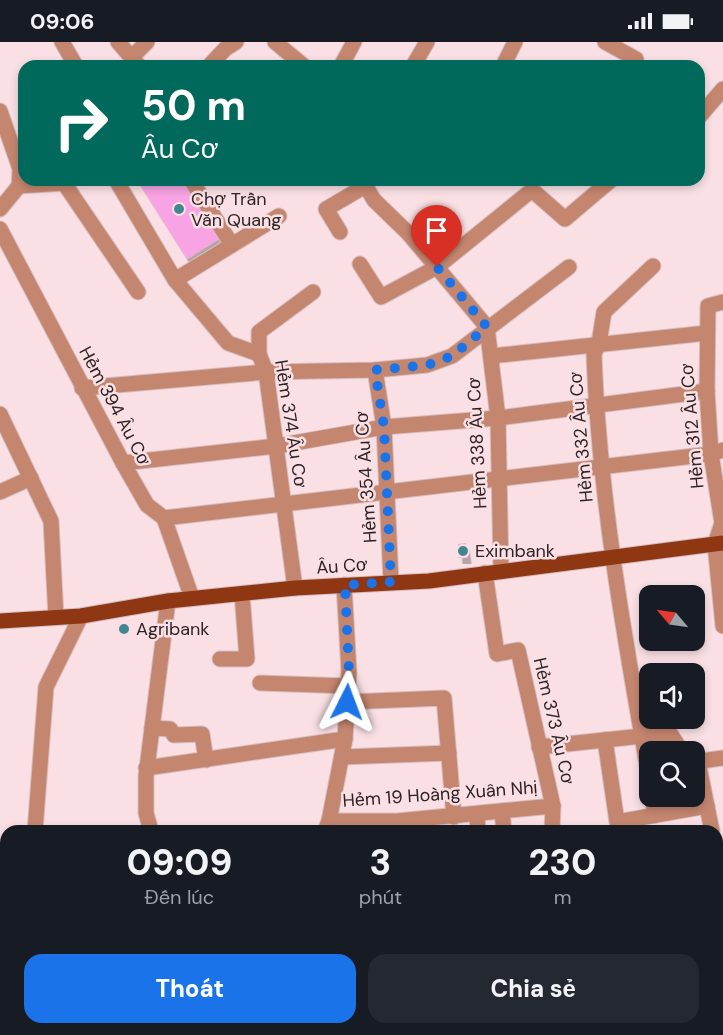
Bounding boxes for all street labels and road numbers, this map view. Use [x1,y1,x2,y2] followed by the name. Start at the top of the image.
[73,342,157,470] street label: Hẻm 394 Âu Cơ
[269,358,313,490] street label: Hẻm 374 Âu Cơ
[675,362,709,490] street label: Hẻm 312 Âu Cơ
[563,370,599,503] street label: Hẻm 332 Âu Cơ
[462,376,492,509] street label: Hẻm 338 Âu Cơ
[349,410,383,544] street label: Hẻm 354 Âu Cơ
[315,552,369,580] street label: Âu Cơ
[528,655,580,787] street label: Hẻm 373 Âu Cơ
[342,775,538,813] street label: Hẻm 19 Hoàng Xuân Nhị

